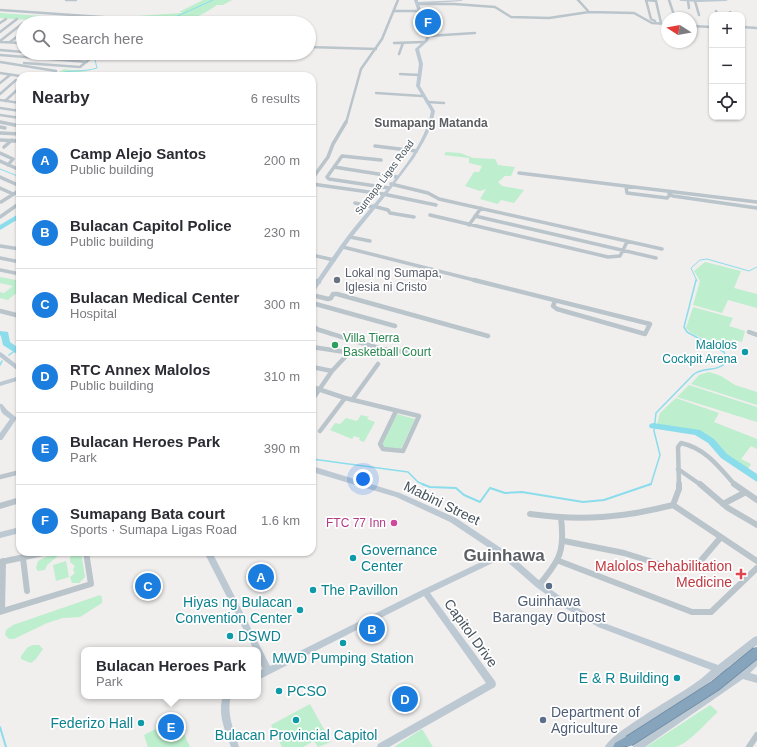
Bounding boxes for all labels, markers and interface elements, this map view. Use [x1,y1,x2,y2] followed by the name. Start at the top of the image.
[415,7,441,37] pin: F
[661,12,697,48] north arrow
[709,12,745,120] map controls
[709,12,745,48] button: +
[16,16,316,60] search box
[30,27,52,49] icon: search
[62,30,144,47] text: Search here
[709,48,745,84] button: −
[709,84,745,120] button: locate
[32,88,90,107] text: Nearby
[251,91,300,106] text: 6 results
[374,116,488,130] district label: Sumapang Matanda
[353,138,416,217] street label: Sumapa Ligas Road
[70,145,206,162] text: Camp Alejo Santos
[40,153,50,168] text: A
[264,153,300,168] text: 200 m
[70,162,154,177] text: Public building
[70,217,232,234] text: Bulacan Capitol Police
[40,225,50,240] text: B
[264,225,300,240] text: 230 m
[70,234,154,249] text: Public building
[345,266,442,294] place label: Lokal ng Sumapa, Iglesia ni Cristo
[332,275,342,285] marker: Lokal ng Sumapa, Iglesia ni Cristo
[70,289,239,306] text: Bulacan Medical Center
[40,297,50,312] text: C
[264,297,300,312] text: 300 m
[70,306,117,321] text: Hospital
[343,331,432,359] place label: Villa Tierra Basketball Court
[662,338,737,366] place label: Malolos Cockpit Arena
[330,340,340,350] marker: Villa Tierra Basketball Court
[740,347,750,357] marker: Malolos Cockpit Arena
[70,361,210,378] text: RTC Annex Malolos
[40,369,50,384] text: D
[264,369,300,384] text: 310 m
[70,378,154,393] text: Public building
[70,433,220,450] text: Bulacan Heroes Park
[41,441,49,456] text: E
[264,441,300,456] text: 390 m
[70,450,97,465] text: Park
[353,469,373,489] your location
[401,478,483,528] street label: Mabini Street
[70,505,225,522] text: Sumapang Bata court
[41,513,49,528] text: F
[261,513,300,528] text: 1.6 km
[326,516,386,530] place label: FTC 77 Inn
[389,518,399,528] marker: FTC 77 Inn
[70,522,237,537] text: Sports · Sumapa Ligas Road
[361,542,437,574] place label: Governance Center
[463,546,545,565] district label: Guinhawa
[348,553,358,563] marker: Governance Center
[595,558,732,590] place label: Malolos Rehabilitation Medicine
[248,562,274,592] pin: A
[735,568,747,580] marker: Malolos Rehabilitation Medicine
[135,571,161,601] pin: C
[544,581,554,591] marker: Guinhawa Barangay Outpost
[321,582,398,598] place label: The Pavillon
[308,585,318,595] marker: The Pavillon
[493,593,606,625] place label: Guinhawa Barangay Outpost
[175,594,292,626] place label: Hiyas ng Bulacan Convention Center
[441,596,501,670] street label: Capitol Drive
[295,605,305,615] marker: Hiyas ng Bulacan Convention Center
[359,614,385,644] pin: B
[238,628,281,644] place label: DSWD
[225,631,235,641] marker: DSWD
[338,638,348,648] marker: MWD Pumping Station
[81,647,261,699] popup
[272,650,414,666] place label: MWD Pumping Station
[96,657,246,674] text: Bulacan Heroes Park
[579,670,669,686] place label: E & R Building
[672,673,682,683] marker: E & R Building
[96,674,123,689] text: Park
[287,683,327,699] place label: PCSO
[392,684,418,714] pin: D
[274,686,284,696] marker: PCSO
[551,704,640,736] place label: Department of Agriculture
[158,712,184,742] pin: E
[51,715,133,731] place label: Federizo Hall
[291,715,301,725] marker: Bulacan Provincial Capitol
[538,715,548,725] marker: Department of Agriculture
[136,718,146,728] marker: Federizo Hall
[215,727,377,743] place label: Bulacan Provincial Capitol

